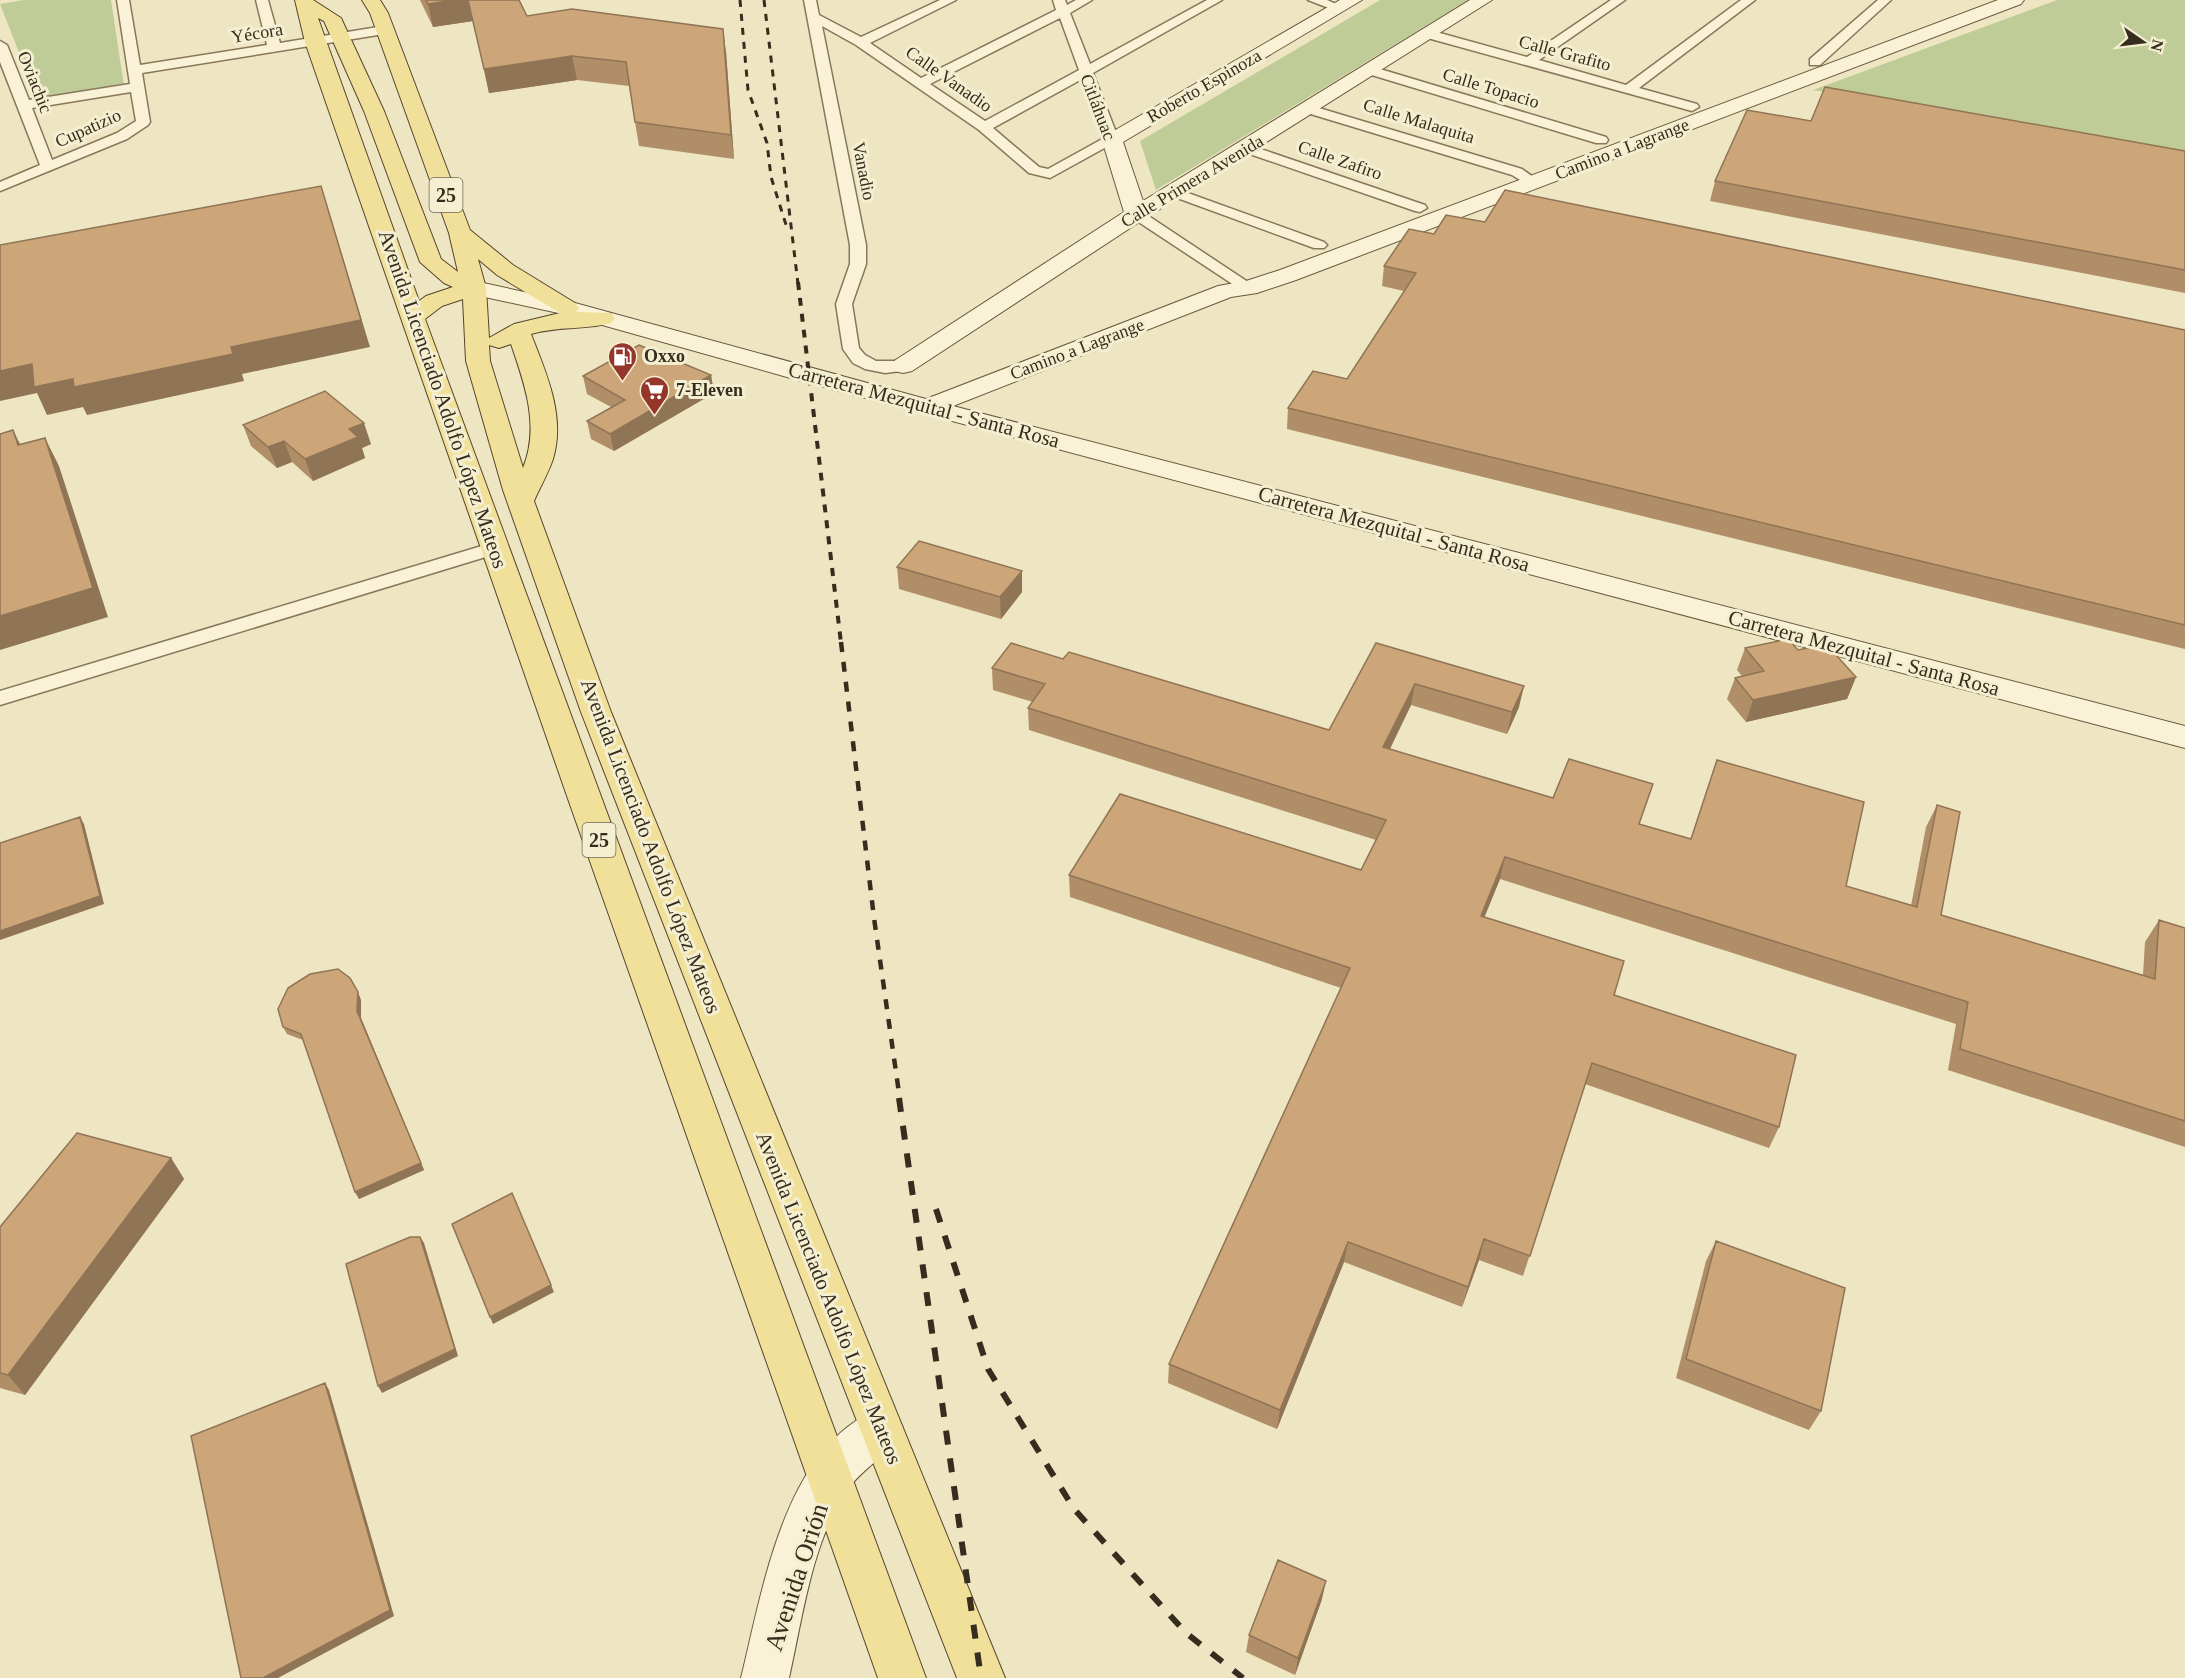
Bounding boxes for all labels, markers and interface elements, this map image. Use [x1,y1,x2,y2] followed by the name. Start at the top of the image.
[2113,12,2173,72] north arrow
[230,19,284,47] street label: Yécora
[1517,31,1613,75] street label: Calle Grafito
[2147,38,2167,54] text: N
[902,42,996,116] street label: Calle Vanadio
[1143,45,1265,127] street label: Roberto Espinoza
[14,48,56,116] street label: Oviachic
[1440,64,1542,112] street label: Calle Topacio
[1076,71,1120,143] street label: Citláhuac
[1361,95,1477,147] street label: Calle Malaquita
[52,105,124,151] street label: Cupatizio
[1552,114,1692,184] street label: Camino a Lagrange
[1117,131,1267,231] street label: Calle Primera Avenida
[1295,136,1385,184] street label: Calle Zafiro
[849,140,879,202] street label: Vanadio
[430,178,462,212] road number: 25
[374,227,512,571] street label: Avenida Licenciado Adolfo López Mateos
[1007,314,1147,384] street label: Camino a Lagrange
[607,340,639,382] fuel station icon: Oxxo
[644,346,685,366] place label: Oxxo
[786,357,1063,453] street label: Carretera Mezquital - Santa Rosa
[639,374,671,416] supermarket icon: 7-Eleven
[676,380,743,400] place label: 7-Eleven
[1256,481,1533,577] street label: Carretera Mezquital - Santa Rosa
[1726,605,2003,701] street label: Carretera Mezquital - Santa Rosa
[576,675,726,1017] street label: Avenida Licenciado Adolfo López Mateos
[582,823,616,857] road number: 25
[751,1128,907,1468] street label: Avenida Licenciado Adolfo López Mateos
[759,1500,834,1655] street label: Avenida Orión

